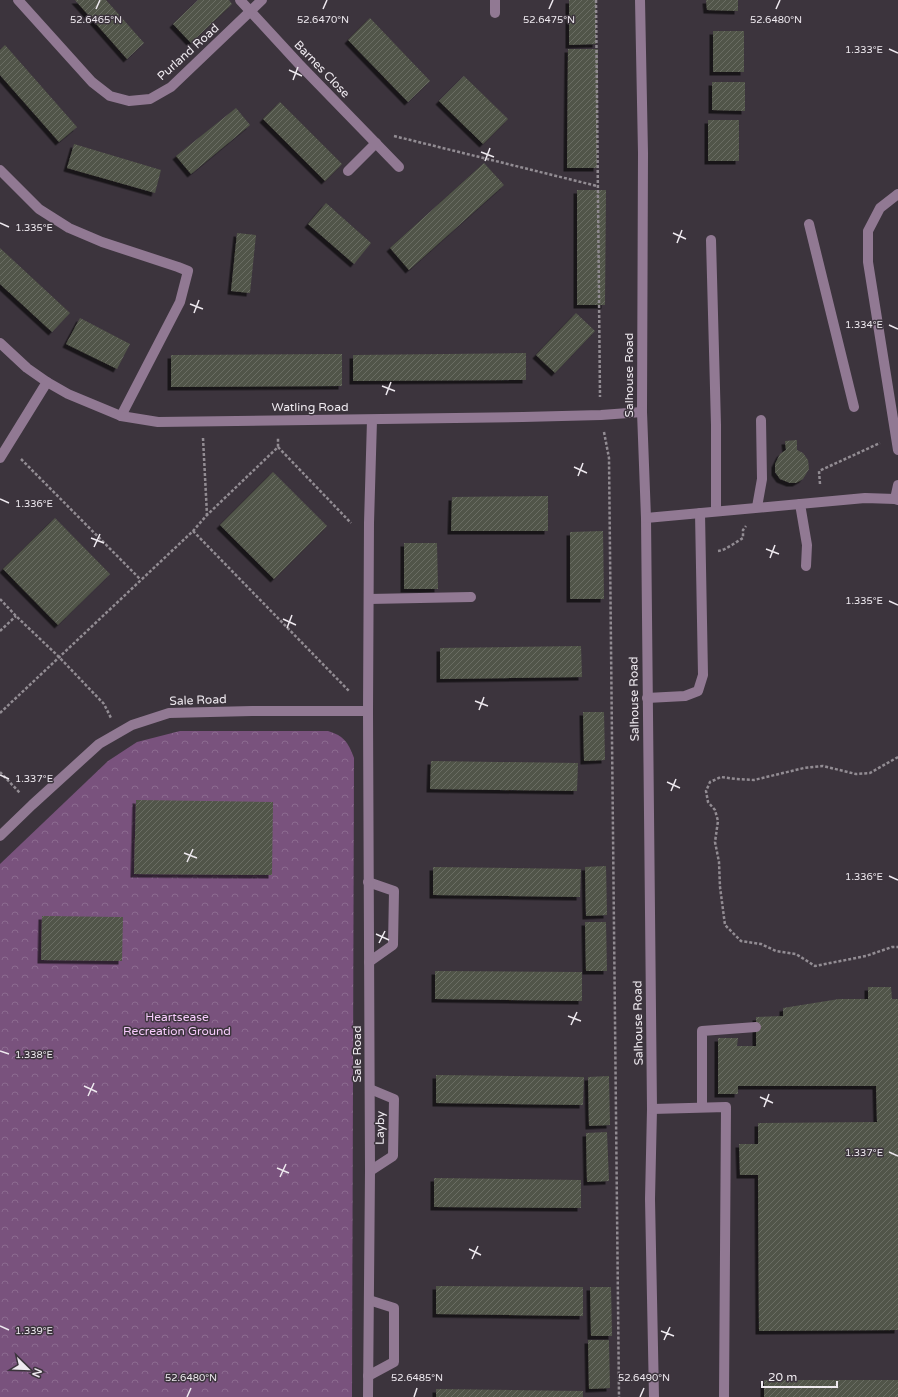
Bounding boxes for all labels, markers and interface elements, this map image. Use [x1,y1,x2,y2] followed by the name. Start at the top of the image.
[70,14,122,26] text: 52.6465°N
[297,14,349,26] text: 52.6470°N
[523,14,575,26] text: 52.6475°N
[750,14,802,26] text: 52.6480°N
[154,21,222,83] street label: Purland Road
[291,38,353,101] street label: Barnes Close
[845,44,883,56] text: 1.333°E
[15,222,53,234] text: 1.335°E
[845,319,883,331] text: 1.334°E
[622,333,636,417] street label: Salhouse Road
[272,400,348,414] street label: Watling Road
[15,498,53,510] text: 1.336°E
[845,595,883,607] text: 1.335°E
[626,656,642,742] street label: Salhouse Road
[169,692,227,708] street label: Sale Road
[15,773,53,785] text: 1.337°E
[845,871,883,883] text: 1.336°E
[630,980,646,1066] street label: Salhouse Road
[123,1010,231,1038] park label: Heartsease Recreation Ground
[350,1025,364,1083] street label: Sale Road
[15,1049,53,1061] text: 1.338°E
[373,1110,387,1145] street label: Layby
[845,1147,883,1159] text: 1.337°E
[15,1325,53,1337] text: 1.339°E
[8,1349,48,1389] north arrow
[762,1363,837,1389] scale bar
[29,1366,44,1379] text: N
[768,1370,797,1384] text: 20 m
[165,1372,217,1384] text: 52.6480°N
[391,1372,443,1384] text: 52.6485°N
[618,1372,670,1384] text: 52.6490°N

